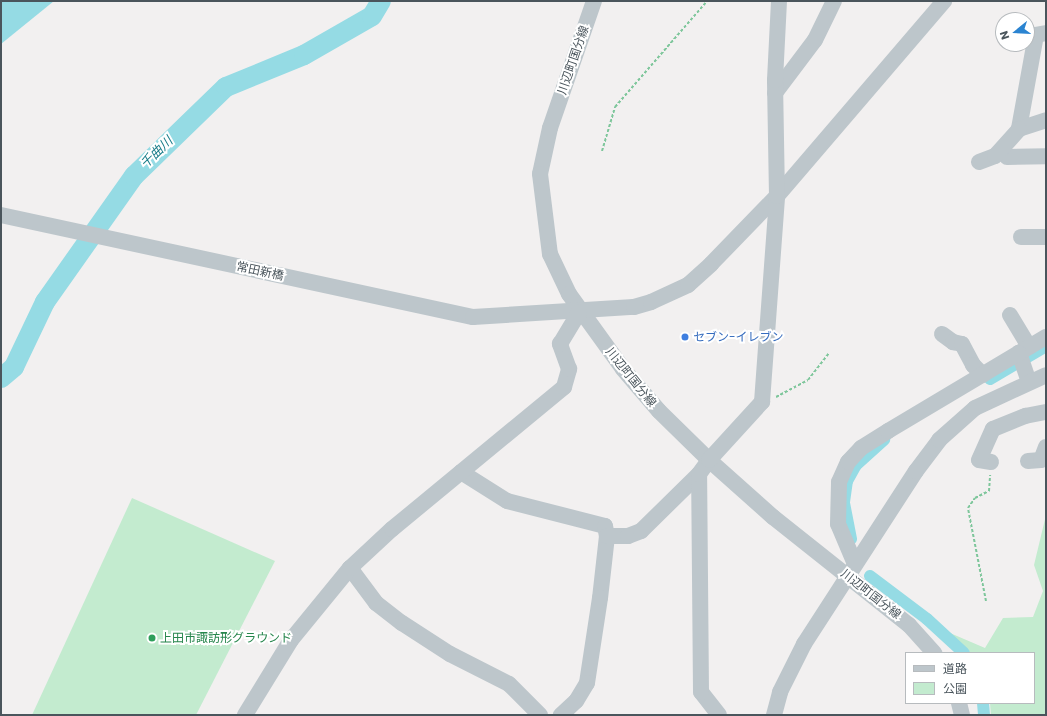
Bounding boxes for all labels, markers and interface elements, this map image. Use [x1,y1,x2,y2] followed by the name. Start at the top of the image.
[995,12,1035,52] north arrow
[554,24,592,96] street label: 川辺町国分線
[996,29,1013,42] text: N
[138,134,176,172] water label: 千曲川
[235,259,285,283] street label: 常田新橋
[693,330,784,344] place label: セブン-イレブン
[680,332,690,342] marker: セブン-イレブン
[603,344,659,410] street label: 川辺町国分線
[838,566,904,622] street label: 川辺町国分線
[160,631,292,645] place label: 上田市諏訪形グラウンド
[147,633,157,643] marker: 上田市諏訪形グラウンド
[905,652,1035,704] legend
[943,660,967,677] text: 道路
[943,680,967,697] text: 公園

